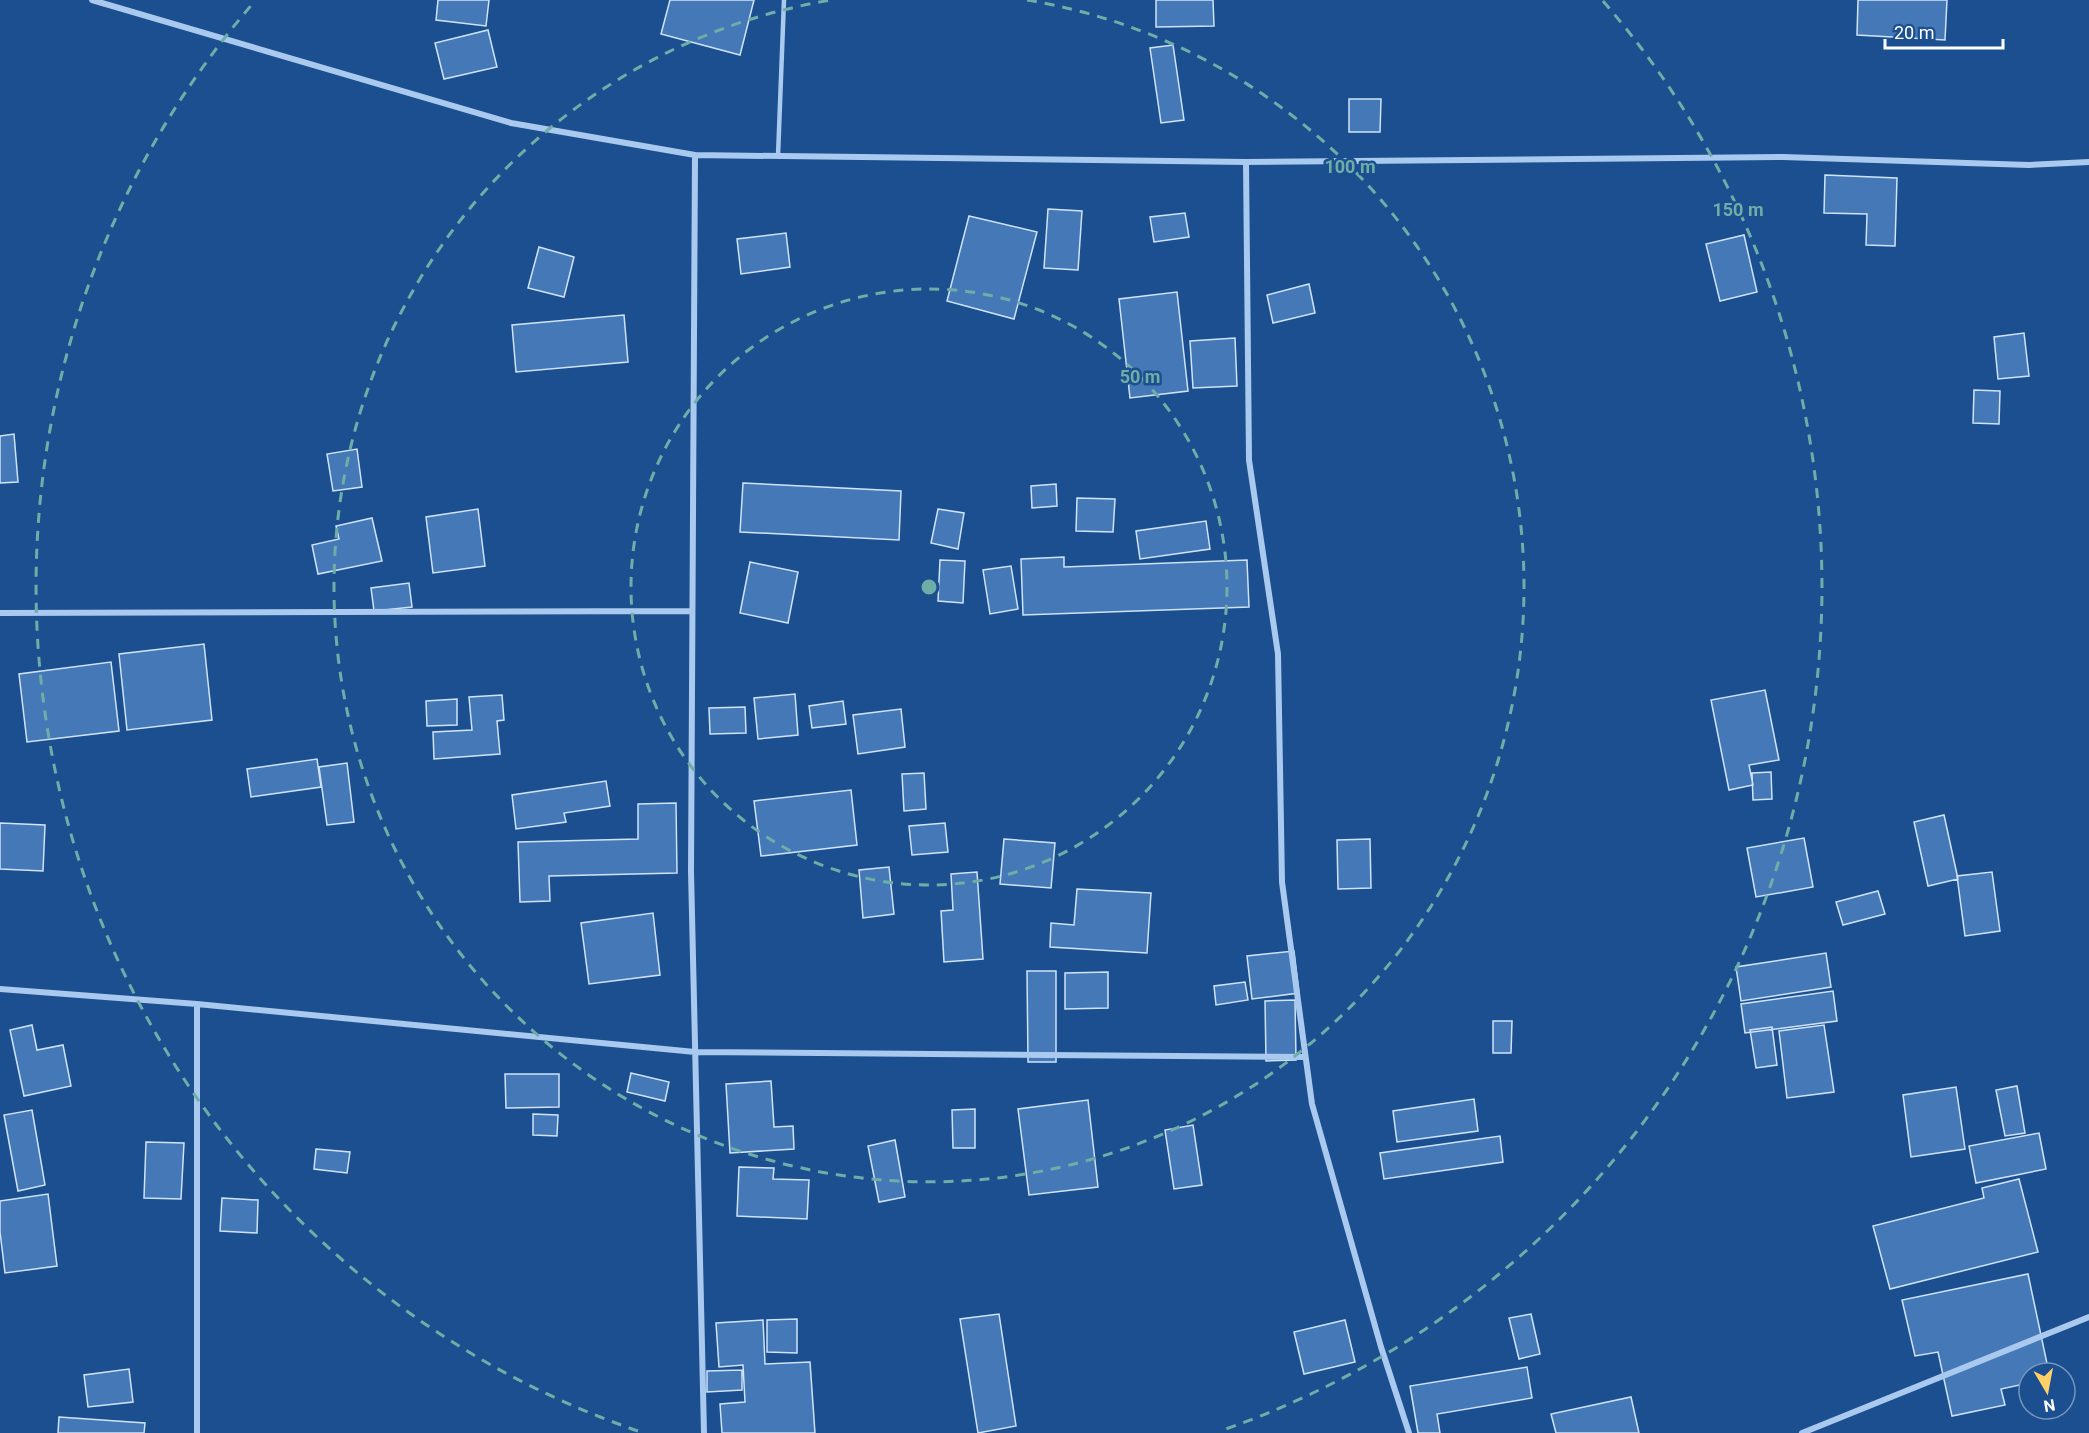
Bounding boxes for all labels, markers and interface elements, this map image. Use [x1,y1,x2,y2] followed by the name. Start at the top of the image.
[1885,12,2004,50] scale bar
[1894,22,1934,43] text: 20 m
[1324,156,1376,177] text: 100 m
[1712,199,1764,220] text: 150 m
[1120,366,1160,387] text: 50 m
[919,577,939,597] centre of rings
[2017,1361,2077,1421] north arrow
[2042,1395,2057,1416] text: N

